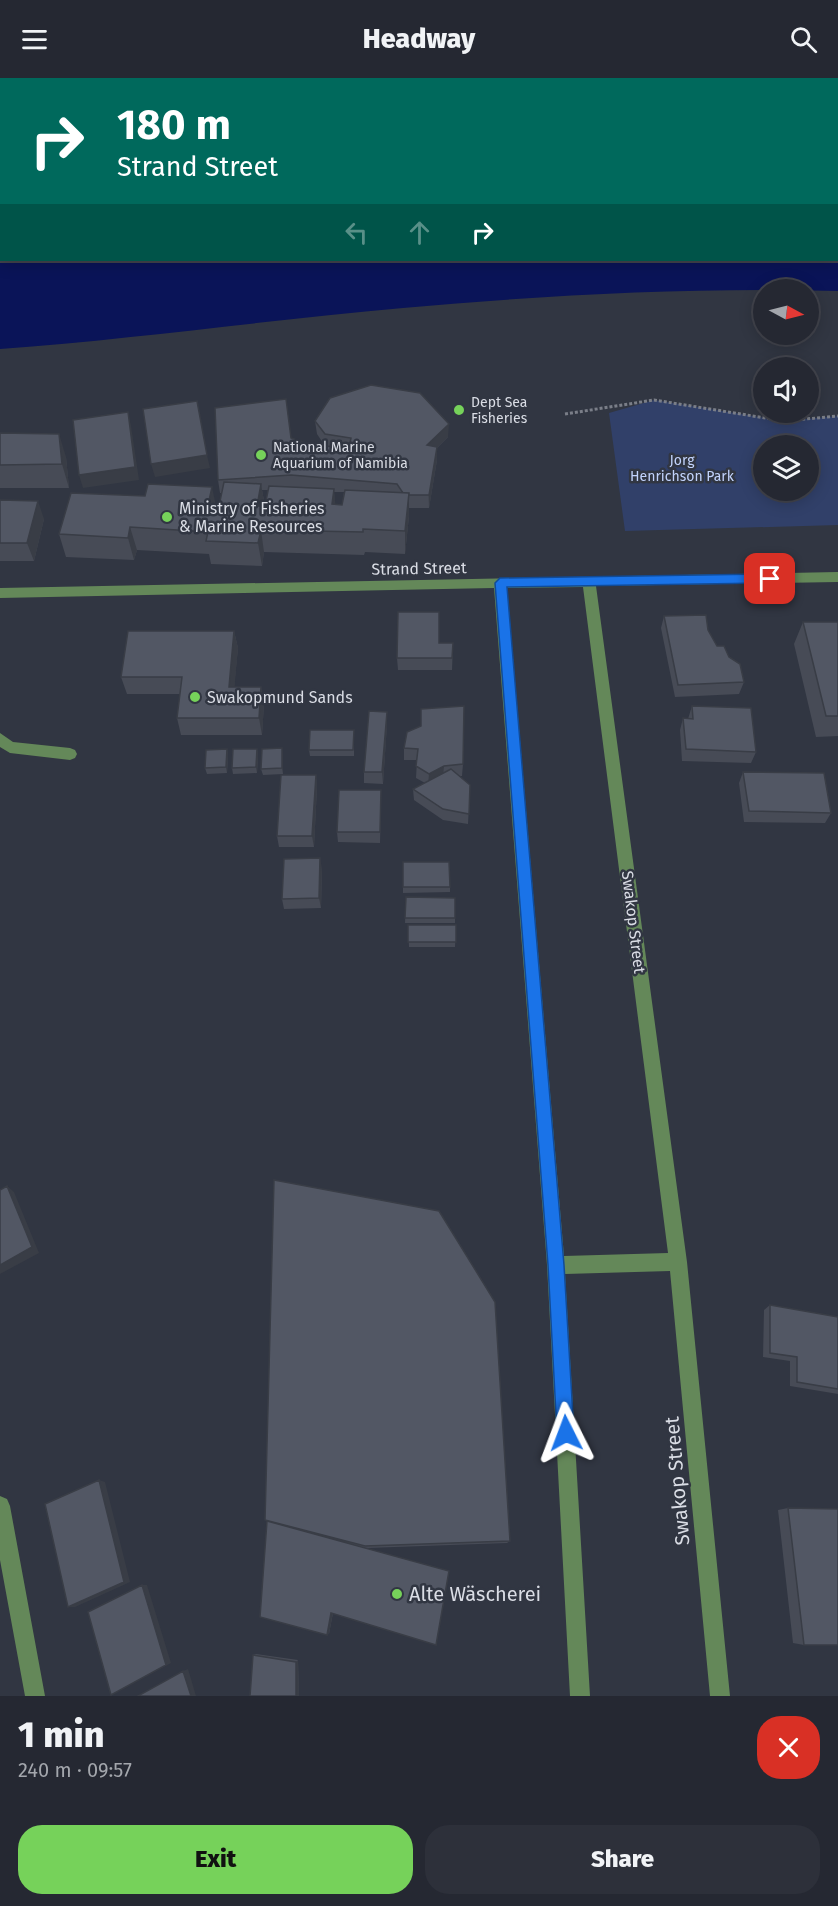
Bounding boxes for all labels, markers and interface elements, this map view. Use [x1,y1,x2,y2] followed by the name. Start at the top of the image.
[18,23,51,56] icon: menu
[363,23,475,55] text: Headway
[787,23,820,56] icon: search
[117,100,231,150] text: 180 m
[18,102,96,180] icon: right
[117,151,278,183] text: Strand Street
[340,216,373,249] icon: left
[403,216,436,249] icon: ahead
[466,216,499,249] icon: right
[753,279,819,345] north arrow
[753,279,819,501] map controls
[753,357,819,423] button: sound
[471,394,528,427] place label: Dept Sea Fisheries
[452,403,466,417] marker: Dept Sea Fisheries
[753,435,819,501] button: layers
[273,439,408,472] place label: National Marine Aquarium of Namibia
[254,448,268,462] marker: National Marine Aquarium of Namibia
[630,452,735,485] park label: Jorg Henrichson Park
[179,499,325,536] place label: Ministry of Fisheries & Marine Resources
[160,510,174,524] marker: Ministry of Fisheries & Marine Resources
[744,553,795,604] pin
[371,558,467,579] street label: Strand Street
[753,562,786,595] icon: arrive
[207,688,353,707] place label: Swakopmund Sands
[188,690,202,704] marker: Swakopmund Sands
[618,870,649,975] street label: Swakop Street
[534,1401,598,1465] position arrow
[659,1415,695,1546] street label: Swakop Street
[409,1582,541,1606] place label: Alte Wäscherei
[390,1587,404,1601] marker: Alte Wäscherei
[18,1713,104,1757] text: 1 min
[757,1716,820,1779] button: close
[18,1758,132,1782] text: 240 m · 09:57
[18,1825,413,1894] button: Exit
[425,1825,820,1894] button: Share

